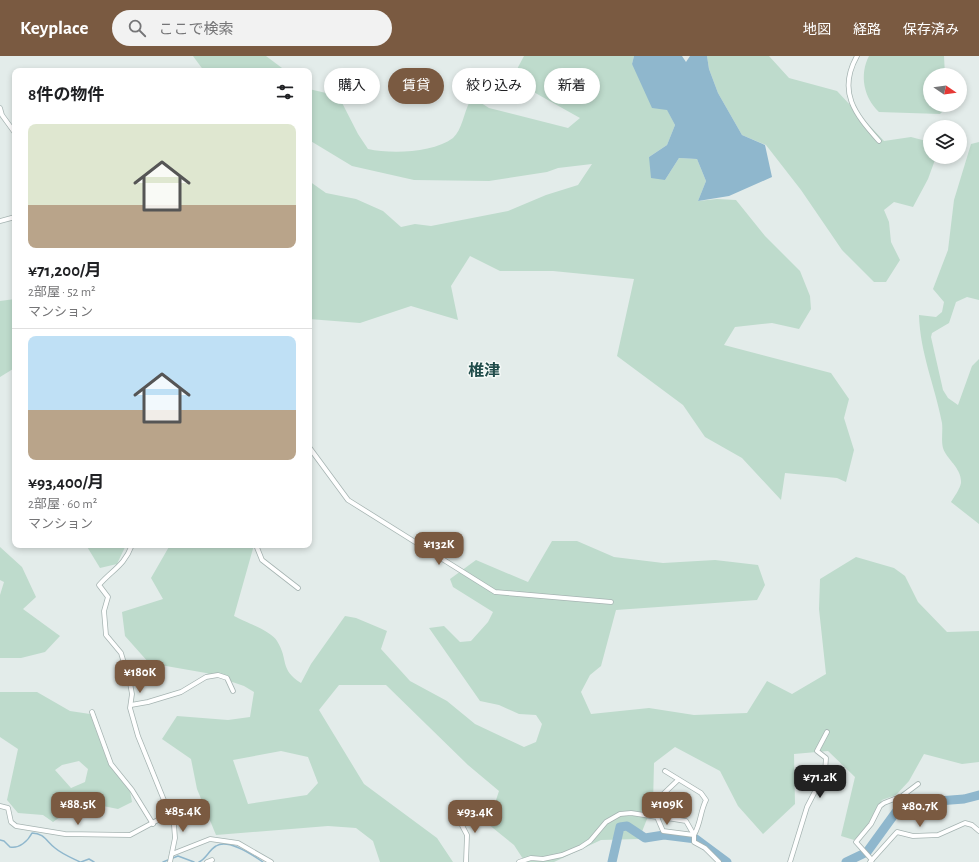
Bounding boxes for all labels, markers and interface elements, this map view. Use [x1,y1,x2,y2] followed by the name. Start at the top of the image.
[112,10,392,46] search box
[126,17,148,39] icon: search
[20,19,88,38] text: Keyplace
[158,22,233,37] text: ここで検索
[803,23,831,37] text: 地図
[853,23,881,37] text: 経路
[903,23,959,37] text: 保存済み
[324,68,380,104] chip: 購入
[388,68,444,104] chip: 賃貸
[452,68,536,104] chip: 絞り込み
[544,68,600,104] chip: 新着
[923,68,967,112] north arrow
[923,68,967,164] map controls
[274,81,296,103] icon: filters
[28,86,104,103] text: 8件の物件
[923,120,967,164] button: layers
[126,150,198,222] icon: home
[28,262,102,279] text: ¥71,200/月
[28,286,96,299] text: 2部屋 · 52 m²
[28,306,93,319] text: マンション
[126,362,198,434] icon: home
[468,362,500,379] district label: 椎津
[28,474,104,491] text: ¥93,400/月
[28,498,97,511] text: 2部屋 · 60 m²
[28,518,93,531] text: マンション
[411,532,467,566] pin: ¥132K
[424,538,454,551] text: ¥132K
[112,660,168,694] pin: ¥180K
[124,666,156,679] text: ¥180K
[787,765,853,799] pin: ¥71.2K
[803,771,837,784] text: ¥71.2K
[45,792,111,826] pin: ¥88.5K
[639,792,695,826] pin: ¥109K
[887,794,953,828] pin: ¥80.7K
[60,798,96,811] text: ¥88.5K
[651,798,683,811] text: ¥109K
[150,799,216,833] pin: ¥85.4K
[442,800,508,834] pin: ¥93.4K
[902,800,938,813] text: ¥80.7K
[165,805,201,818] text: ¥85.4K
[457,806,493,819] text: ¥93.4K

